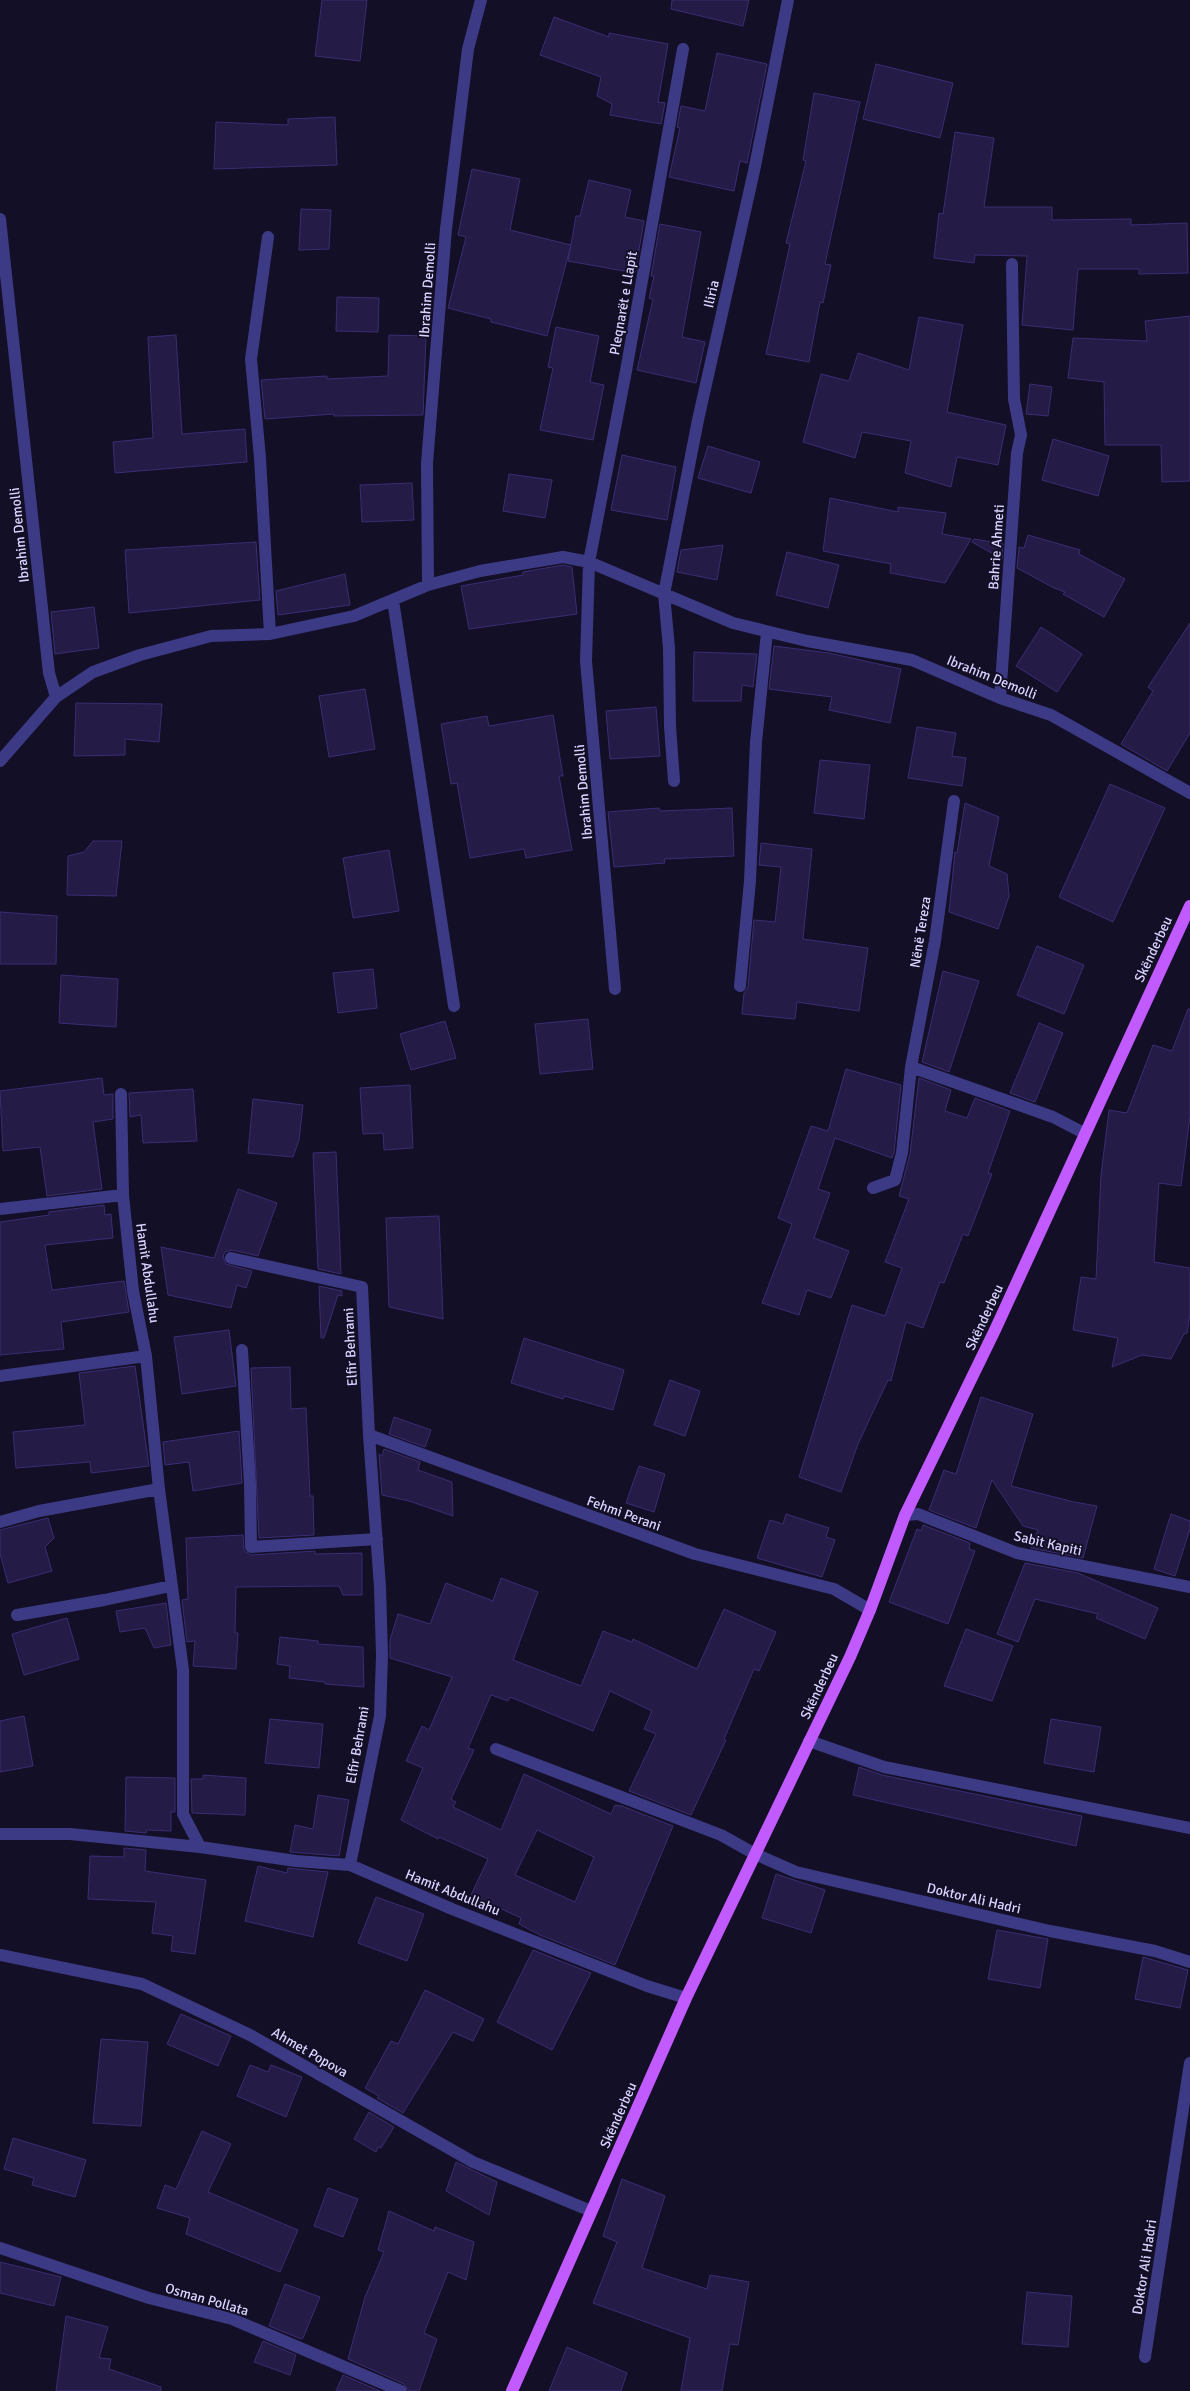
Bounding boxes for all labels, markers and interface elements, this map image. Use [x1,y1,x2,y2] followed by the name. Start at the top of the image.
[416,242,439,338] street label: Ibrahim Demolli
[606,250,641,356] street label: Pleqnarët e Llapit
[700,278,723,310] street label: Iliria
[6,487,33,583] street label: Ibrahim Demolli
[985,504,1008,590] street label: Bahrie Ahmeti
[944,652,1039,703] street label: Ibrahim Demolli
[571,744,596,840] street label: Ibrahim Demolli
[906,895,935,969] street label: Nënë Tereza
[1131,914,1176,985] street label: Skënderbeu
[132,1222,163,1324] street label: Hamit Abdullahu
[962,1282,1007,1353] street label: Skënderbeu
[340,1307,361,1387] street label: Elfir Behrami
[584,1492,663,1535] street label: Fehmi Perani
[1012,1527,1084,1560] street label: Sabit Kapiti
[797,1651,842,1722] street label: Skënderbeu
[342,1705,373,1785] street label: Elfir Behrami
[403,1866,503,1919] street label: Hamit Abdullahu
[925,1879,1023,1918] street label: Doktor Ali Hadri
[269,2024,351,2081] street label: Ahmet Popova
[596,2079,641,2151] street label: Skënderbeu
[1129,2218,1160,2316] street label: Doktor Ali Hadri
[163,2279,251,2320] street label: Osman Pollata

